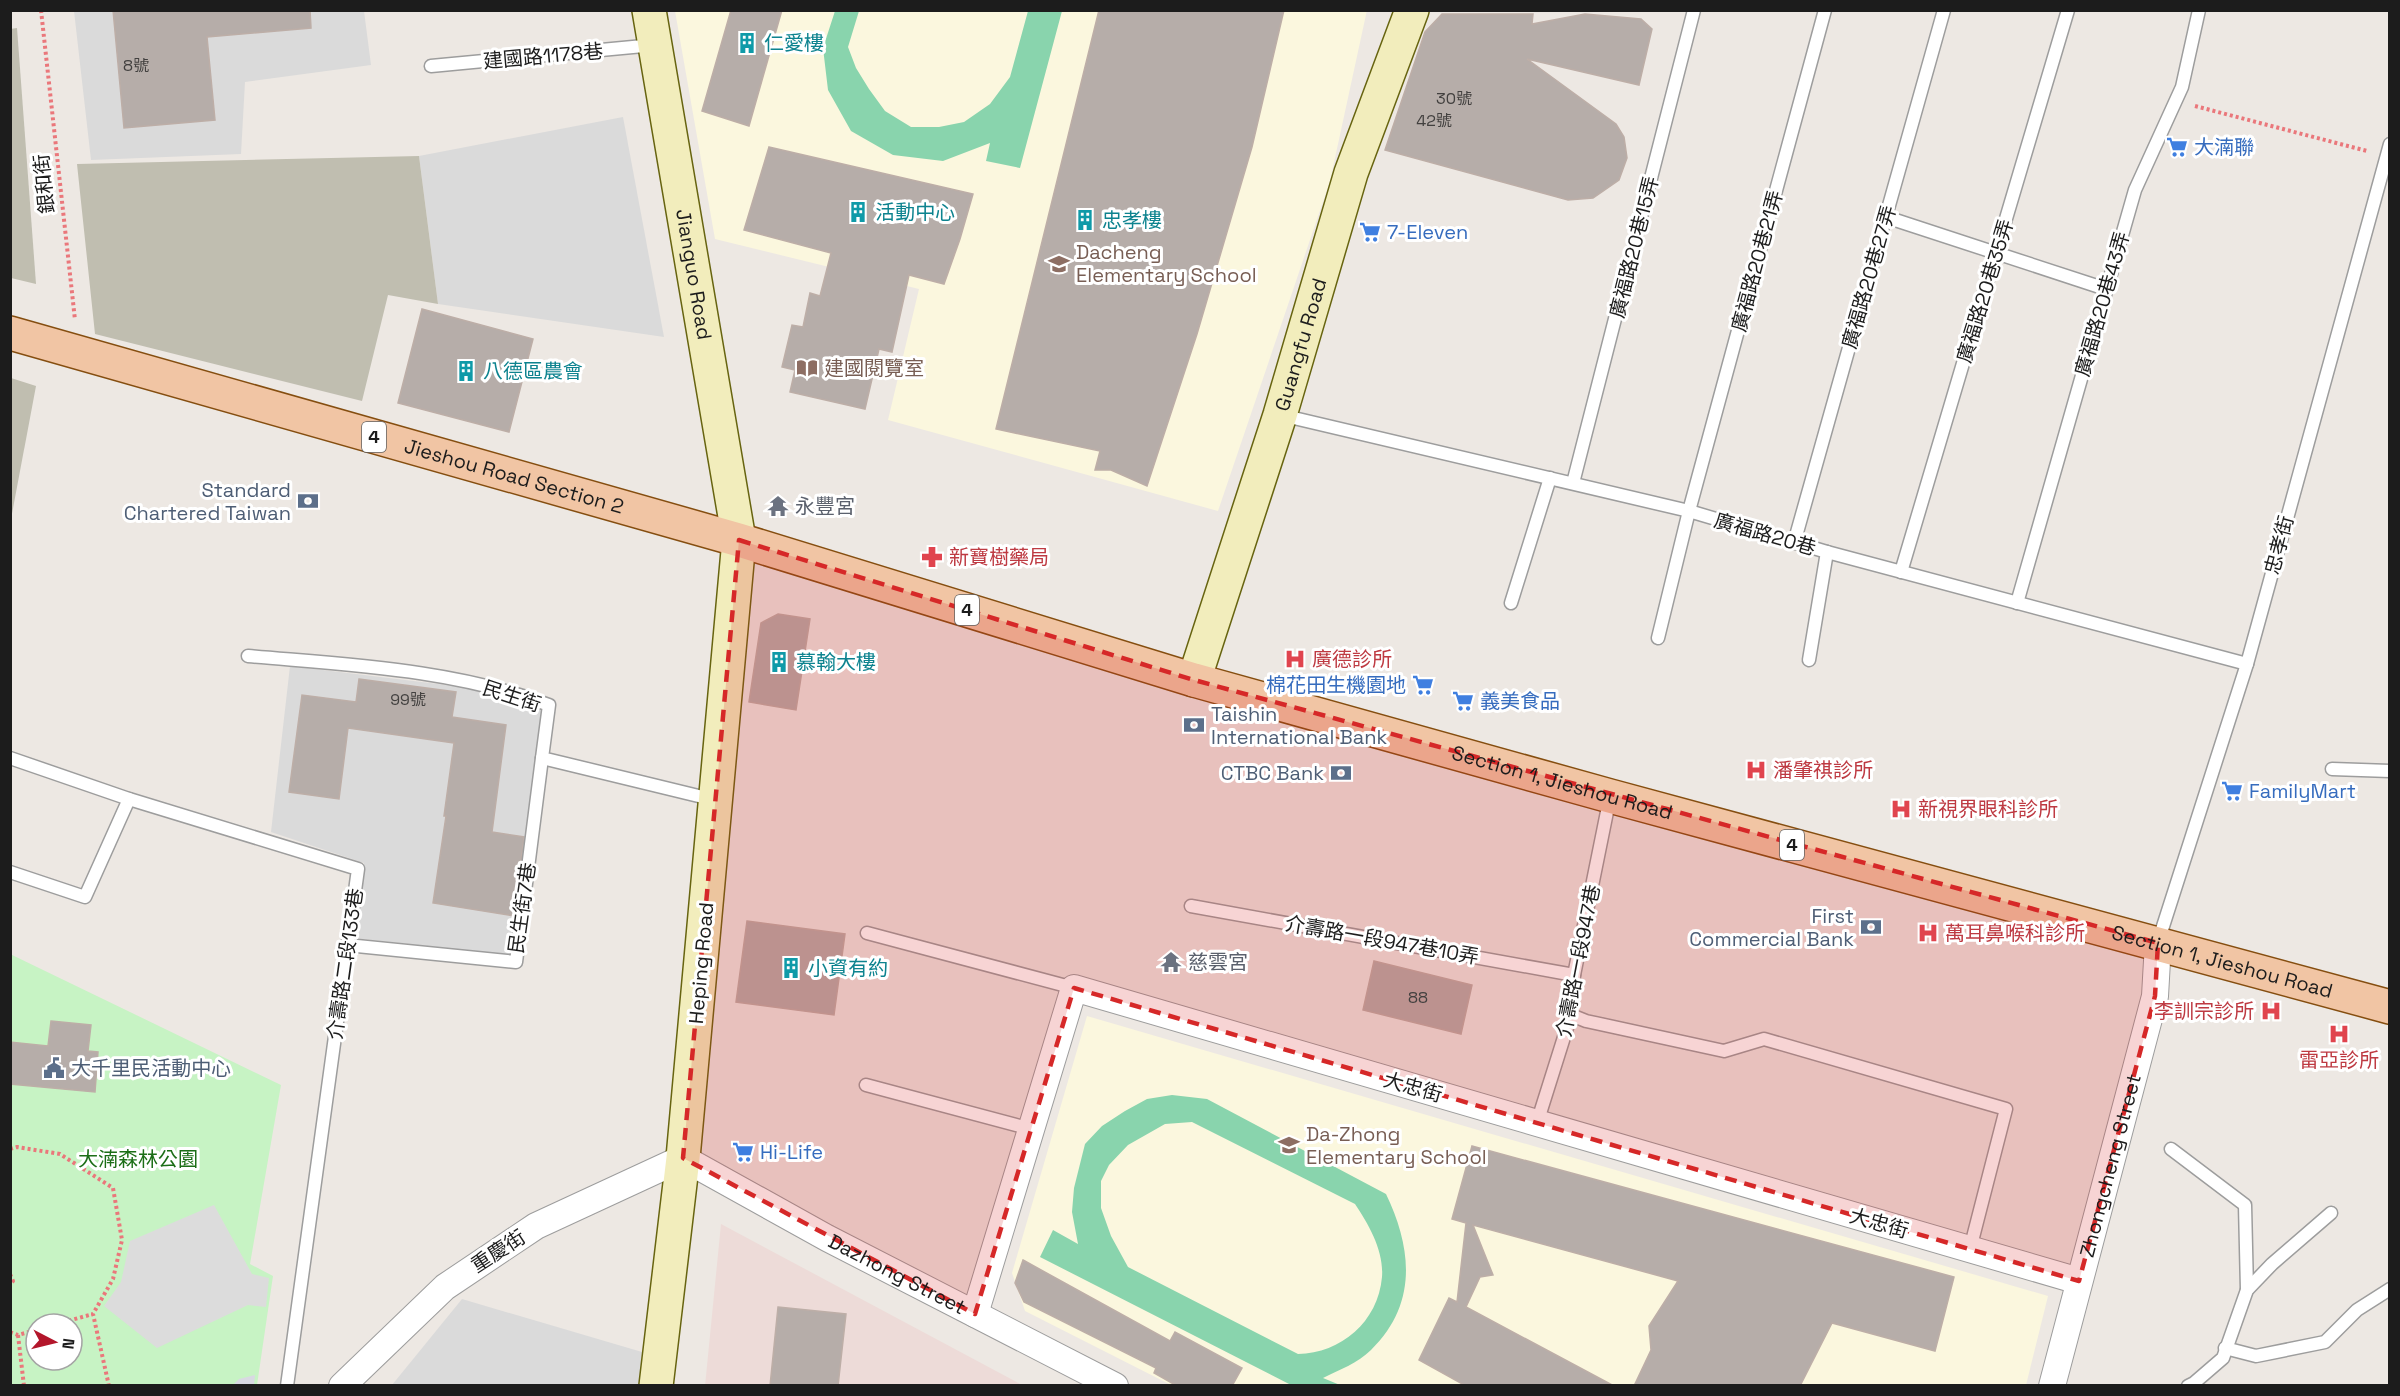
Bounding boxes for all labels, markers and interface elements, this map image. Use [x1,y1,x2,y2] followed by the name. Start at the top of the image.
[764,30,824,56] place label: 仁愛樓
[735,31,759,55] building icon: 仁愛樓
[482,38,604,74] street label: 建國路1178巷
[123,55,149,76] house number: 8號
[1436,88,1472,109] house number: 30號
[1416,110,1452,131] house number: 42號
[2194,134,2254,160] place label: 大湳聯
[2165,135,2189,159] supermarket icon: 大湳聯
[28,153,60,215] street label: 銀和街
[1604,173,1664,321] street label: 廣福路20巷15弄
[1726,187,1788,335] street label: 廣福路20巷21弄
[875,199,955,225] place label: 活動中心
[846,200,870,224] building icon: 活動中心
[1836,202,1902,352] street label: 廣福路20巷27弄
[670,207,718,342] street label: Jianguo Road
[1102,207,1162,233] place label: 忠孝樓
[1073,208,1097,232] building icon: 忠孝樓
[1951,216,2019,366] street label: 廣福路20巷35弄
[1387,219,1468,245] place label: 7-Eleven
[1358,220,1382,244] supermarket icon: 7-Eleven
[2069,229,2135,379] street label: 廣福路20巷43弄
[1076,239,1257,288] place label: Dacheng Elementary School
[1047,252,1071,276] school or university icon: Dacheng Elementary School
[1269,275,1332,414] street label: Guangfu Road
[824,355,924,381] place label: 建國閱覽室
[795,356,819,380] library icon: 建國閱覽室
[483,358,583,384] place label: 八德區農會
[454,359,478,383] building icon: 八德區農會
[362,422,386,452] road number: 4
[401,433,627,520] street label: Jieshou Road Section 2
[124,477,291,526] place label: Standard Chartered Taiwan
[296,489,320,513] bank icon: Standard Chartered Taiwan
[795,493,855,519] place label: 永豐宮
[766,494,790,518] temple icon: 永豐宮
[1711,507,1819,561] street label: 廣福路20巷
[2259,513,2299,577] street label: 忠孝街
[949,544,1049,570] place label: 新寶樹藥局
[920,545,944,569] pharmacy icon: 新寶樹藥局
[955,595,979,625] road number: 4
[1312,646,1392,672] place label: 廣德診所
[1283,647,1307,671] hospital icon: 廣德診所
[796,649,876,675] place label: 慕翰大樓
[767,650,791,674] building icon: 慕翰大樓
[1266,672,1406,698] place label: 棉花田生機園地
[1411,673,1435,697] supermarket icon: 棉花田生機園地
[479,674,545,718] street label: 民生街
[1480,688,1560,714] place label: 義美食品
[390,689,426,710] house number: 99號
[1451,689,1475,713] supermarket icon: 義美食品
[1211,701,1387,750] place label: Taishin International Bank
[1182,713,1206,737] bank icon: Taishin International Bank
[1449,740,1675,825] street label: Section 1, Jieshou Road
[1773,757,1873,783] place label: 潘肇祺診所
[1744,758,1768,782] hospital icon: 潘肇祺診所
[1221,760,1324,786] place label: CTBC Bank
[1329,761,1353,785] bank icon: CTBC Bank
[2249,778,2356,804] place label: FamilyMart
[2220,779,2244,803] supermarket icon: FamilyMart
[1918,796,2058,822] place label: 新視界眼科診所
[1889,797,1913,821] hospital icon: 新視界眼科診所
[1780,830,1804,860] road number: 4
[503,861,541,955] street label: 民生街7巷
[1550,882,1606,1040] street label: 介壽路一段947巷
[322,887,368,1041] street label: 介壽路二段133巷
[683,901,719,1025] street label: Heping Road
[1689,903,1854,952] place label: First Commercial Bank
[1283,910,1481,970] street label: 介壽路一段947巷10弄
[1859,915,1883,939] bank icon: First Commercial Bank
[2109,919,2336,1004] street label: Section 1, Jieshou Road
[1945,920,2085,946] place label: 萬耳鼻喉科診所
[1916,921,1940,945] hospital icon: 萬耳鼻喉科診所
[1188,949,1248,975] place label: 慈雲宮
[1159,950,1183,974] temple icon: 慈雲宮
[808,955,888,981] place label: 小資有約
[779,956,803,980] building icon: 小資有約
[1408,987,1428,1008] house number: 88
[2154,998,2254,1024] place label: 李訓宗診所
[2259,999,2283,1023] hospital icon: 李訓宗診所
[2327,1022,2351,1046] hospital icon: 雷亞診所
[2299,1047,2379,1073] place label: 雷亞診所
[71,1055,231,1081] place label: 大千里民活動中心
[42,1056,66,1080] public building icon: 大千里民活動中心
[1381,1066,1445,1108] street label: 大忠街
[2074,1071,2147,1260] street label: Zhongcheng Street
[1306,1121,1487,1170] place label: Da-Zhong Elementary School
[1277,1133,1301,1157] school or university icon: Da-Zhong Elementary School
[760,1139,823,1165] place label: Hi-Life
[731,1140,755,1164] supermarket icon: Hi-Life
[78,1146,198,1172] park label: 大湳森林公園
[1847,1202,1911,1244] street label: 大忠街
[466,1224,530,1278] street label: 重慶街
[824,1228,970,1320] street label: Dazhong Street
[24,1312,84,1372] north arrow
[57,1337,79,1350] text: N

